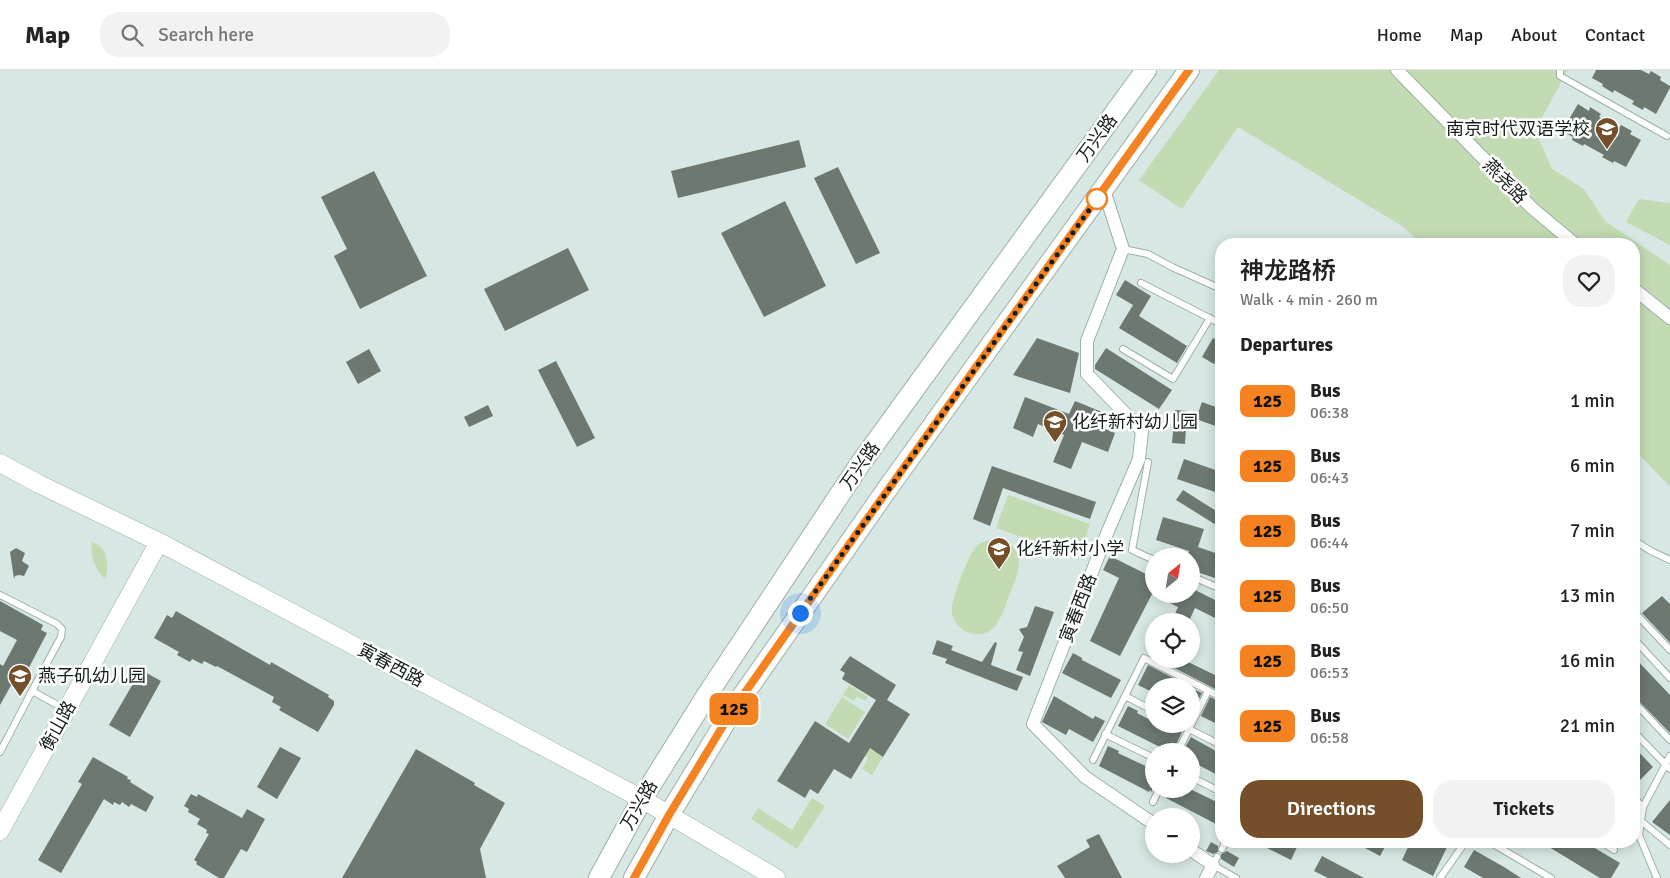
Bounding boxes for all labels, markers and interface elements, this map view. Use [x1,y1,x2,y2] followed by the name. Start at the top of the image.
[100,12,450,57] search box
[25,20,70,50] text: Map
[118,21,146,49] icon: search
[158,23,254,47] text: Search here
[1377,24,1422,46] text: Home
[1450,24,1483,46] text: Map
[1511,24,1557,46] text: About
[1585,24,1645,46] text: Contact
[1072,110,1122,166] street label: 万兴路
[1594,116,1620,150] school or university icon: 南京时代双语学校
[1446,118,1590,140] place label: 南京时代双语学校
[1478,154,1532,208] street label: 燕尧路
[1086,188,1108,210] unlabelled marker
[1563,255,1615,307] button: heart
[1240,256,1336,286] text: 神龙路桥
[1240,290,1378,310] text: Walk · 4 min · 260 m
[1240,333,1333,357] text: Departures
[1310,379,1341,403] text: Bus
[1570,389,1615,413] text: 1 min
[1253,390,1282,412] text: 125
[1310,403,1349,423] text: 06:38
[1042,409,1068,443] school or university icon: 化纤新村幼儿园
[1072,411,1198,433] place label: 化纤新村幼儿园
[836,438,884,494] street label: 万兴路
[1310,444,1341,468] text: Bus
[1570,454,1615,478] text: 6 min
[1253,455,1282,477] text: 125
[1310,468,1349,488] text: 06:43
[1310,509,1341,533] text: Bus
[1570,519,1615,543] text: 7 min
[1253,520,1282,542] text: 125
[1310,533,1349,553] text: 06:44
[986,536,1012,570] school or university icon: 化纤新村小学
[1016,538,1124,560] place label: 化纤新村小学
[1145,548,1200,602] north arrow
[1145,548,1200,863] map controls
[1055,570,1101,646] street label: 寅春西路
[1310,574,1341,598] text: Bus
[1560,584,1615,608] text: 13 min
[1253,585,1282,607] text: 125
[1310,598,1349,618] text: 06:50
[788,601,813,626] your location
[1145,613,1200,668] button: locate
[354,638,428,692] street label: 寅春西路
[1310,639,1341,663] text: Bus
[1560,649,1615,673] text: 16 min
[1253,650,1282,672] text: 125
[7,663,33,697] school or university icon: 燕子矶幼儿园
[1310,663,1349,683] text: 06:53
[38,665,146,687] place label: 燕子矶幼儿园
[1145,678,1200,733] button: layers
[705,693,763,725] line badge: 125
[35,697,81,755] street label: 衡山路
[719,698,749,720] text: 125
[1310,704,1341,728] text: Bus
[1560,714,1615,738] text: 21 min
[1253,715,1282,737] text: 125
[1310,728,1349,748] text: 06:58
[1145,743,1200,798] button: +
[616,776,662,834] street label: 万兴路
[1240,780,1423,838] button: Directions
[1433,780,1615,838] button: Tickets
[1145,808,1200,863] button: −

